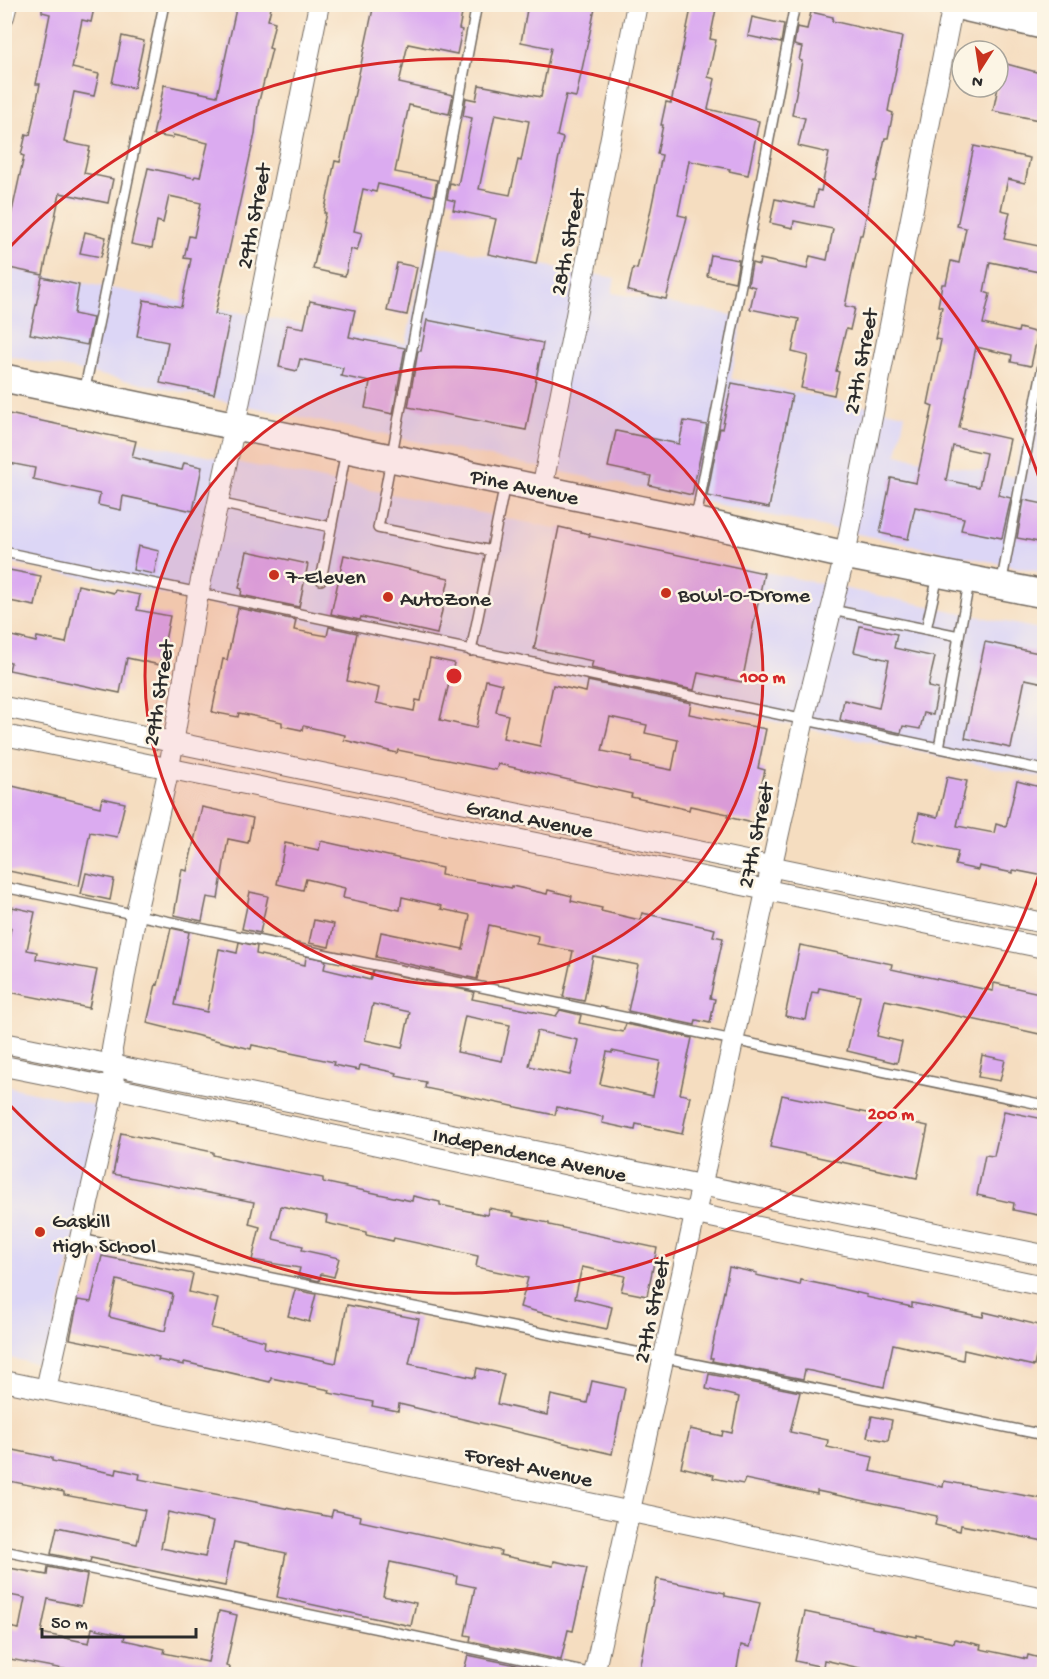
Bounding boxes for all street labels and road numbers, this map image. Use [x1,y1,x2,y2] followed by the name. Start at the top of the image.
[233,160,279,272] street label: 29th Street
[547,186,593,298] street label: 28th Street
[840,305,886,417] street label: 27th Street
[467,465,581,513] street label: Pine Avenue
[140,637,182,748] street label: 29th Street
[734,779,782,891] street label: 27th Street
[464,796,595,846] street label: Grand Avenue
[430,1124,629,1190] street label: Independence Avenue
[630,1254,678,1366] street label: 27th Street
[461,1442,595,1495] street label: Forest Avenue

